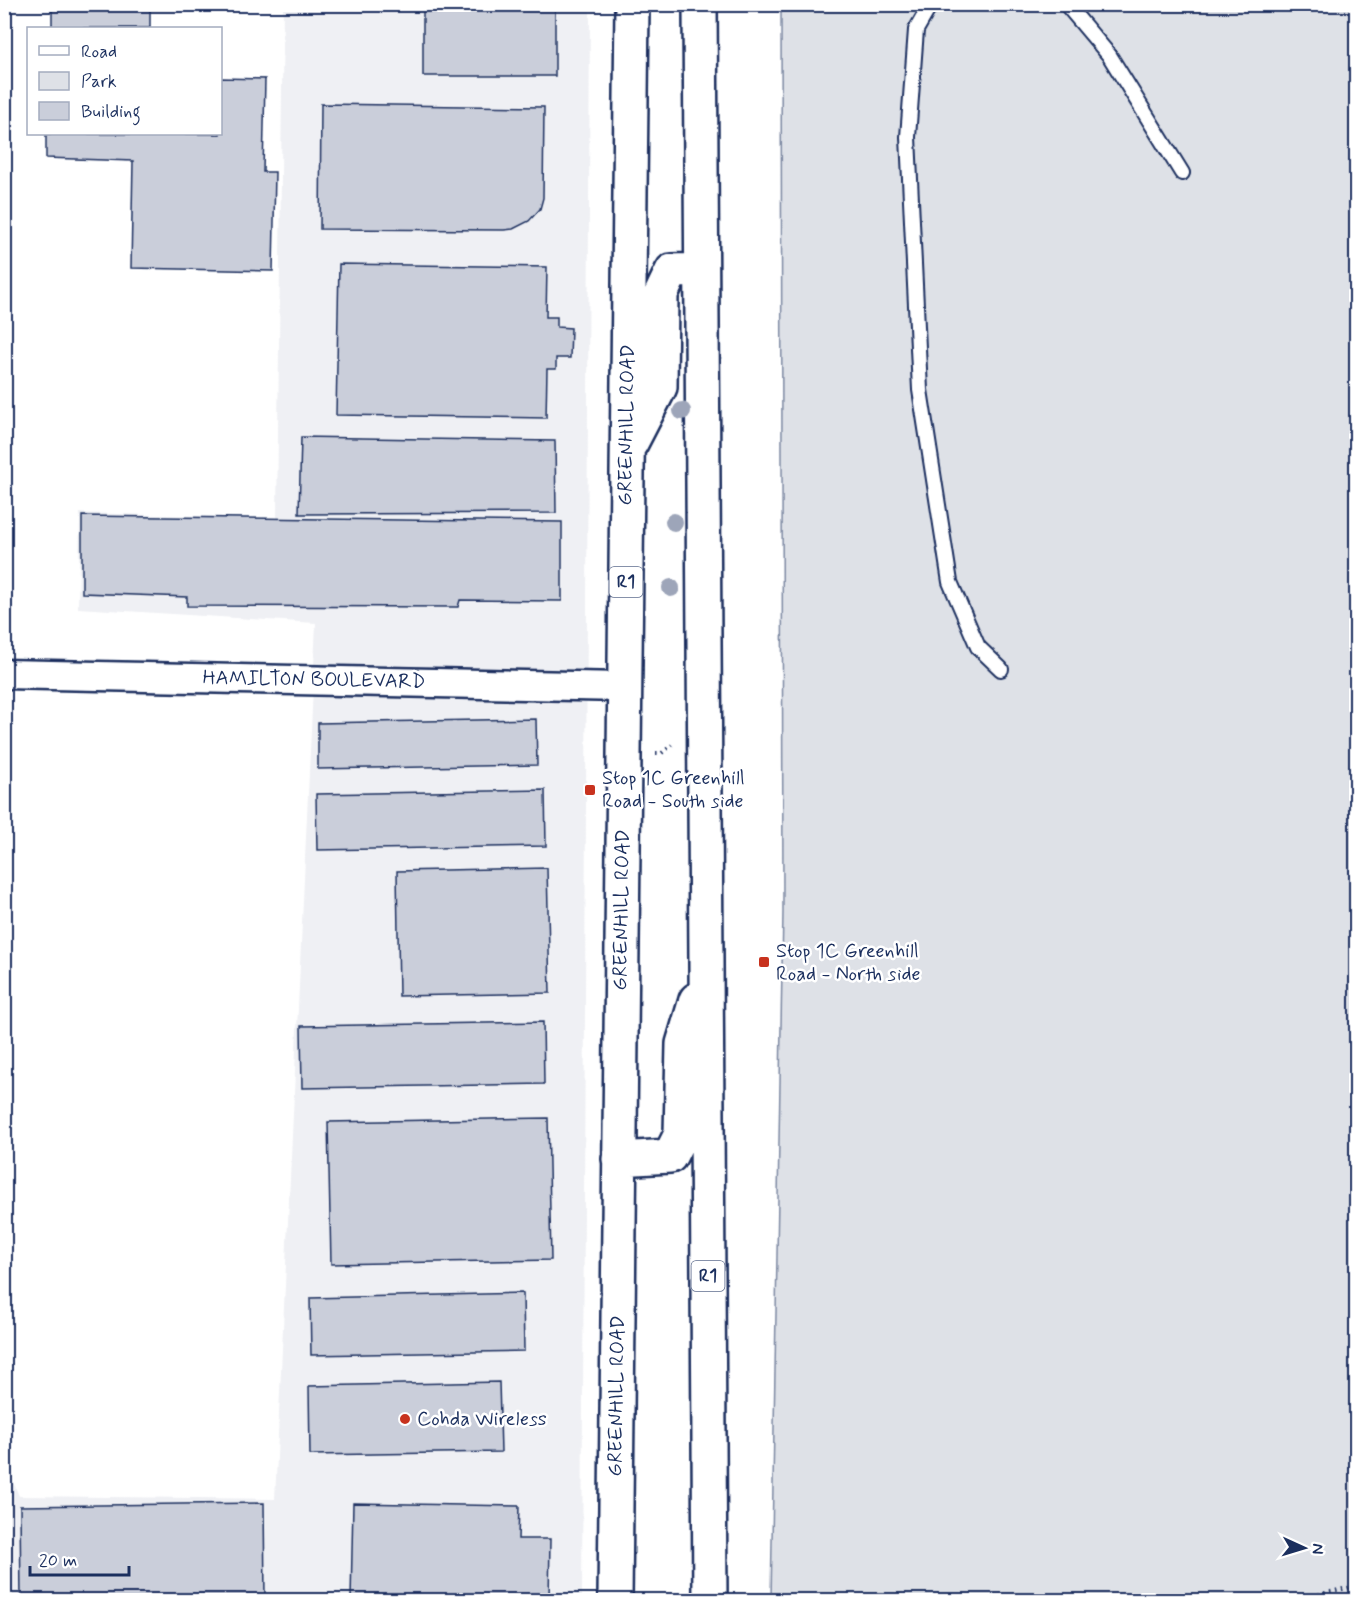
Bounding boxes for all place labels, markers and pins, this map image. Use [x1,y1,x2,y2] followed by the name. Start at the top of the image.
[602,765,745,815] place label: Stop 1C Greenhill Road - South side
[583,783,597,797] marker: Stop 1C Greenhill Road - South side
[776,938,921,988] place label: Stop 1C Greenhill Road - North side
[757,955,771,969] marker: Stop 1C Greenhill Road - North side
[417,1406,547,1433] place label: Cohda Wireless
[398,1412,412,1426] marker: Cohda Wireless

